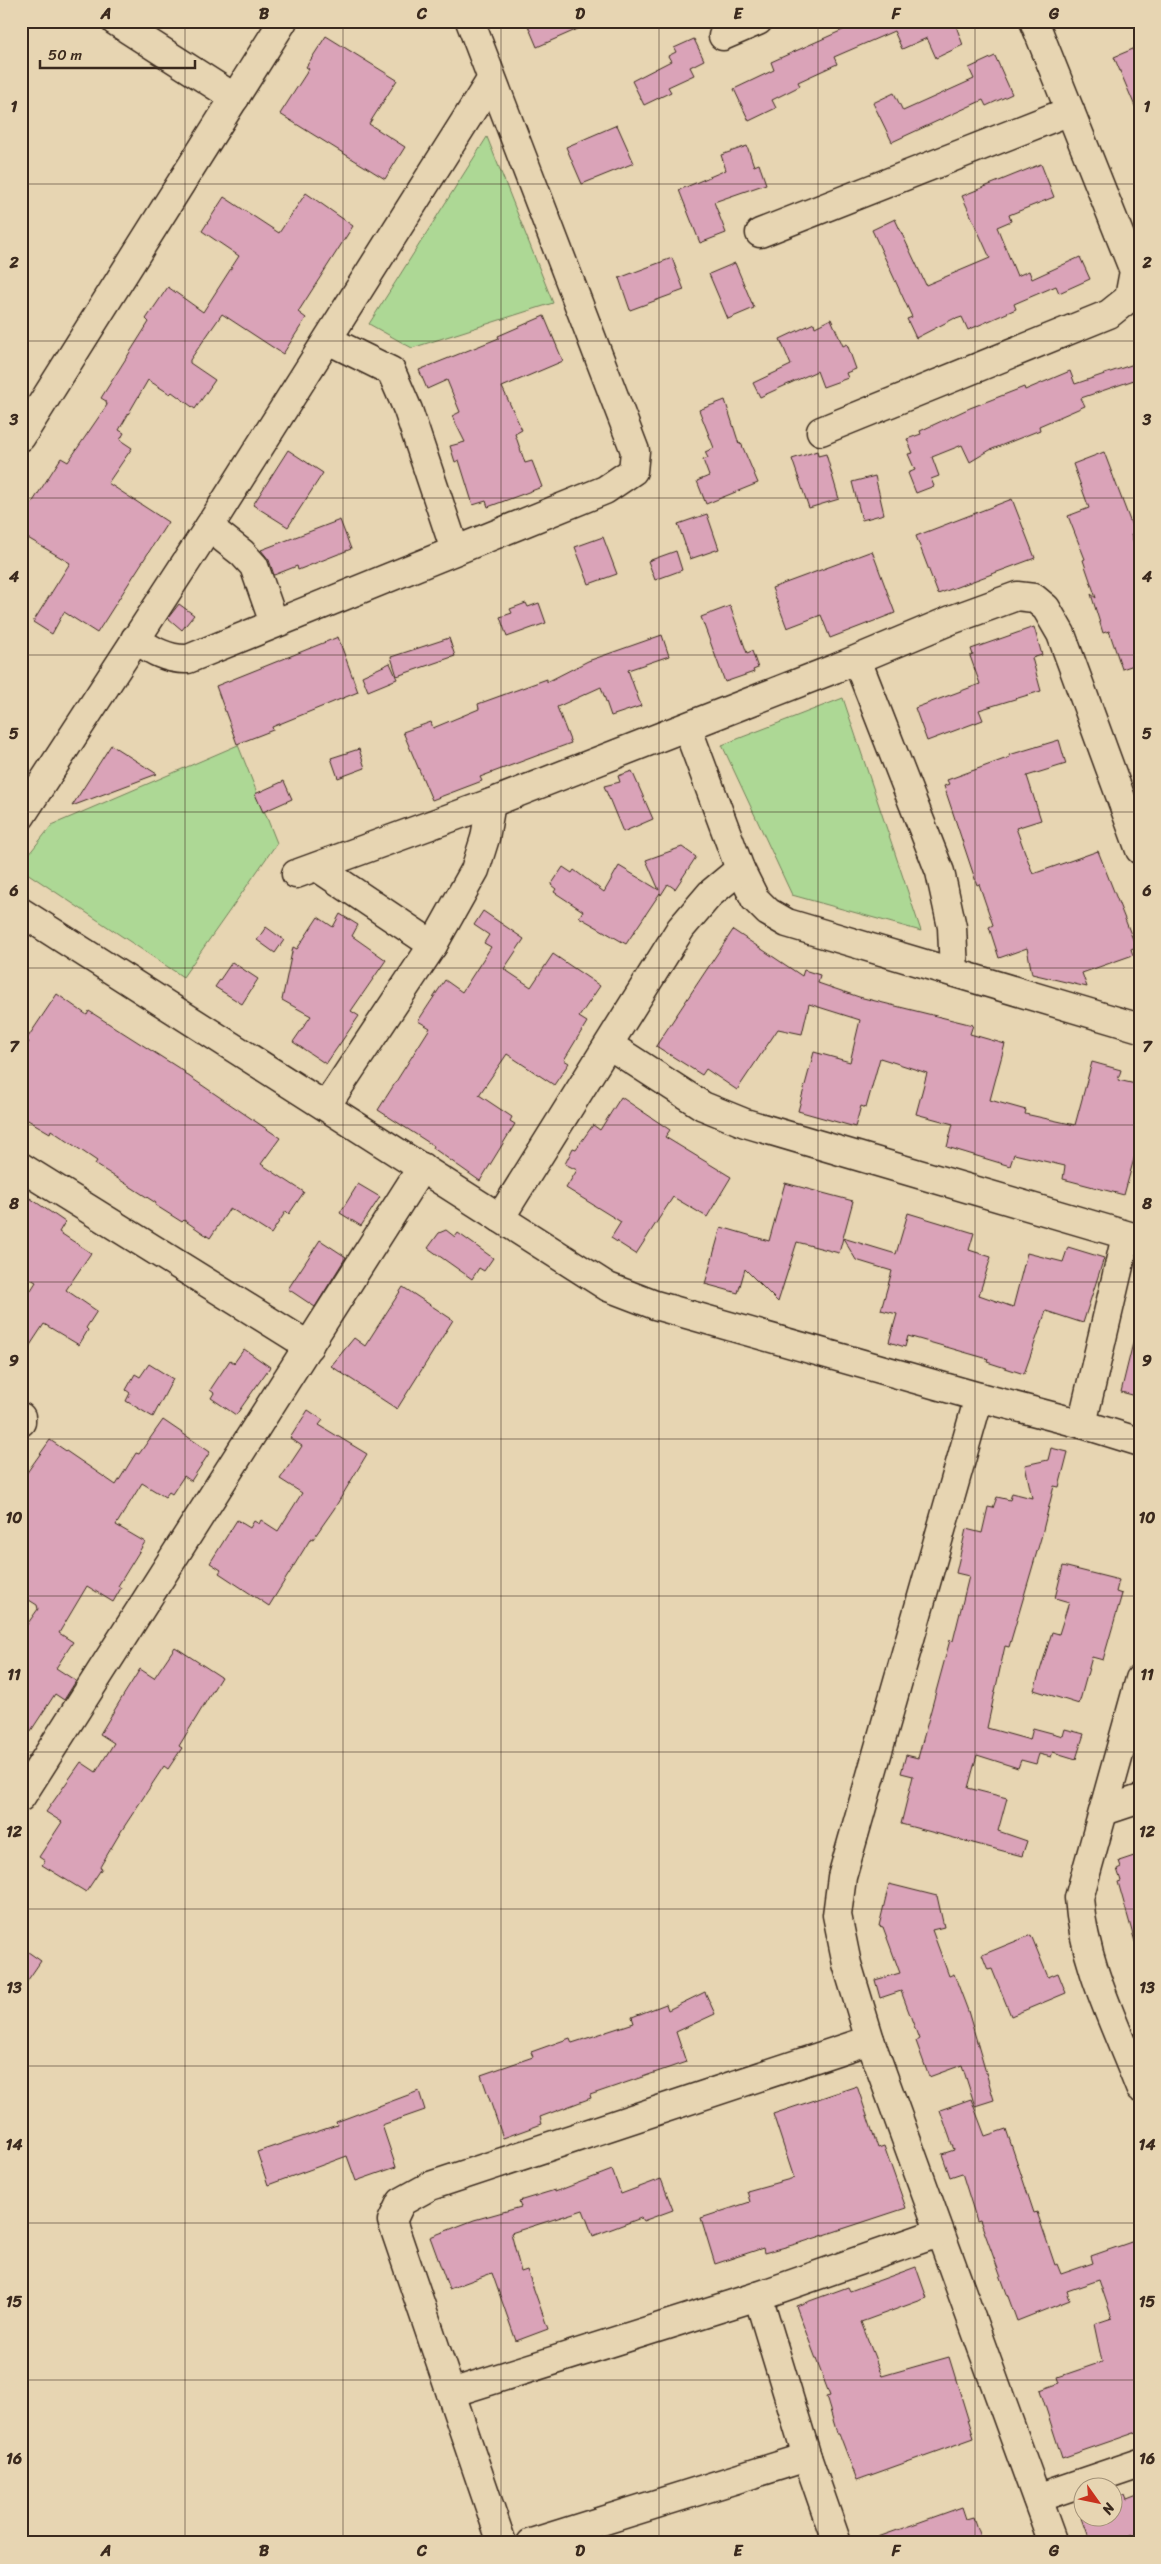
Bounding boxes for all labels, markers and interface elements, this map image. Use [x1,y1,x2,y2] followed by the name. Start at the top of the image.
[100,0,111,28] text: A
[259,0,270,28] text: B
[416,0,428,28] text: C
[575,0,585,28] text: D
[734,0,744,28] text: E
[891,0,902,28] text: F
[1048,0,1060,28] text: G
[40,38,195,70] scale bar
[48,42,83,68] text: 50 m
[11,92,18,121] text: 1
[1144,92,1151,121] text: 1
[8,248,19,277] text: 2
[1141,248,1152,277] text: 2
[9,405,19,434] text: 3
[1142,405,1152,434] text: 3
[8,562,19,591] text: 4
[1141,562,1152,591] text: 4
[9,719,19,748] text: 5
[1142,719,1152,748] text: 5
[8,876,19,905] text: 6
[1141,876,1152,905] text: 6
[9,1032,20,1061] text: 7
[1142,1032,1153,1061] text: 7
[8,1189,19,1218] text: 8
[1141,1189,1152,1218] text: 8
[9,1346,19,1375] text: 9
[1142,1346,1152,1375] text: 9
[6,1503,22,1532] text: 10
[1139,1503,1155,1532] text: 10
[7,1660,21,1689] text: 11
[1140,1660,1154,1689] text: 11
[6,1817,23,1846] text: 12
[1139,1817,1156,1846] text: 12
[6,1973,22,2002] text: 13
[1139,1973,1155,2002] text: 13
[6,2130,22,2159] text: 14
[1139,2130,1155,2159] text: 14
[6,2287,23,2316] text: 15
[1139,2287,1156,2316] text: 15
[6,2444,22,2473] text: 16
[1139,2444,1155,2473] text: 16
[1074,2476,1124,2526] north arrow
[1095,2497,1122,2520] text: N
[100,2536,111,2564] text: A
[259,2536,270,2564] text: B
[416,2536,428,2564] text: C
[575,2536,585,2564] text: D
[734,2536,744,2564] text: E
[891,2536,902,2564] text: F
[1048,2536,1060,2564] text: G

